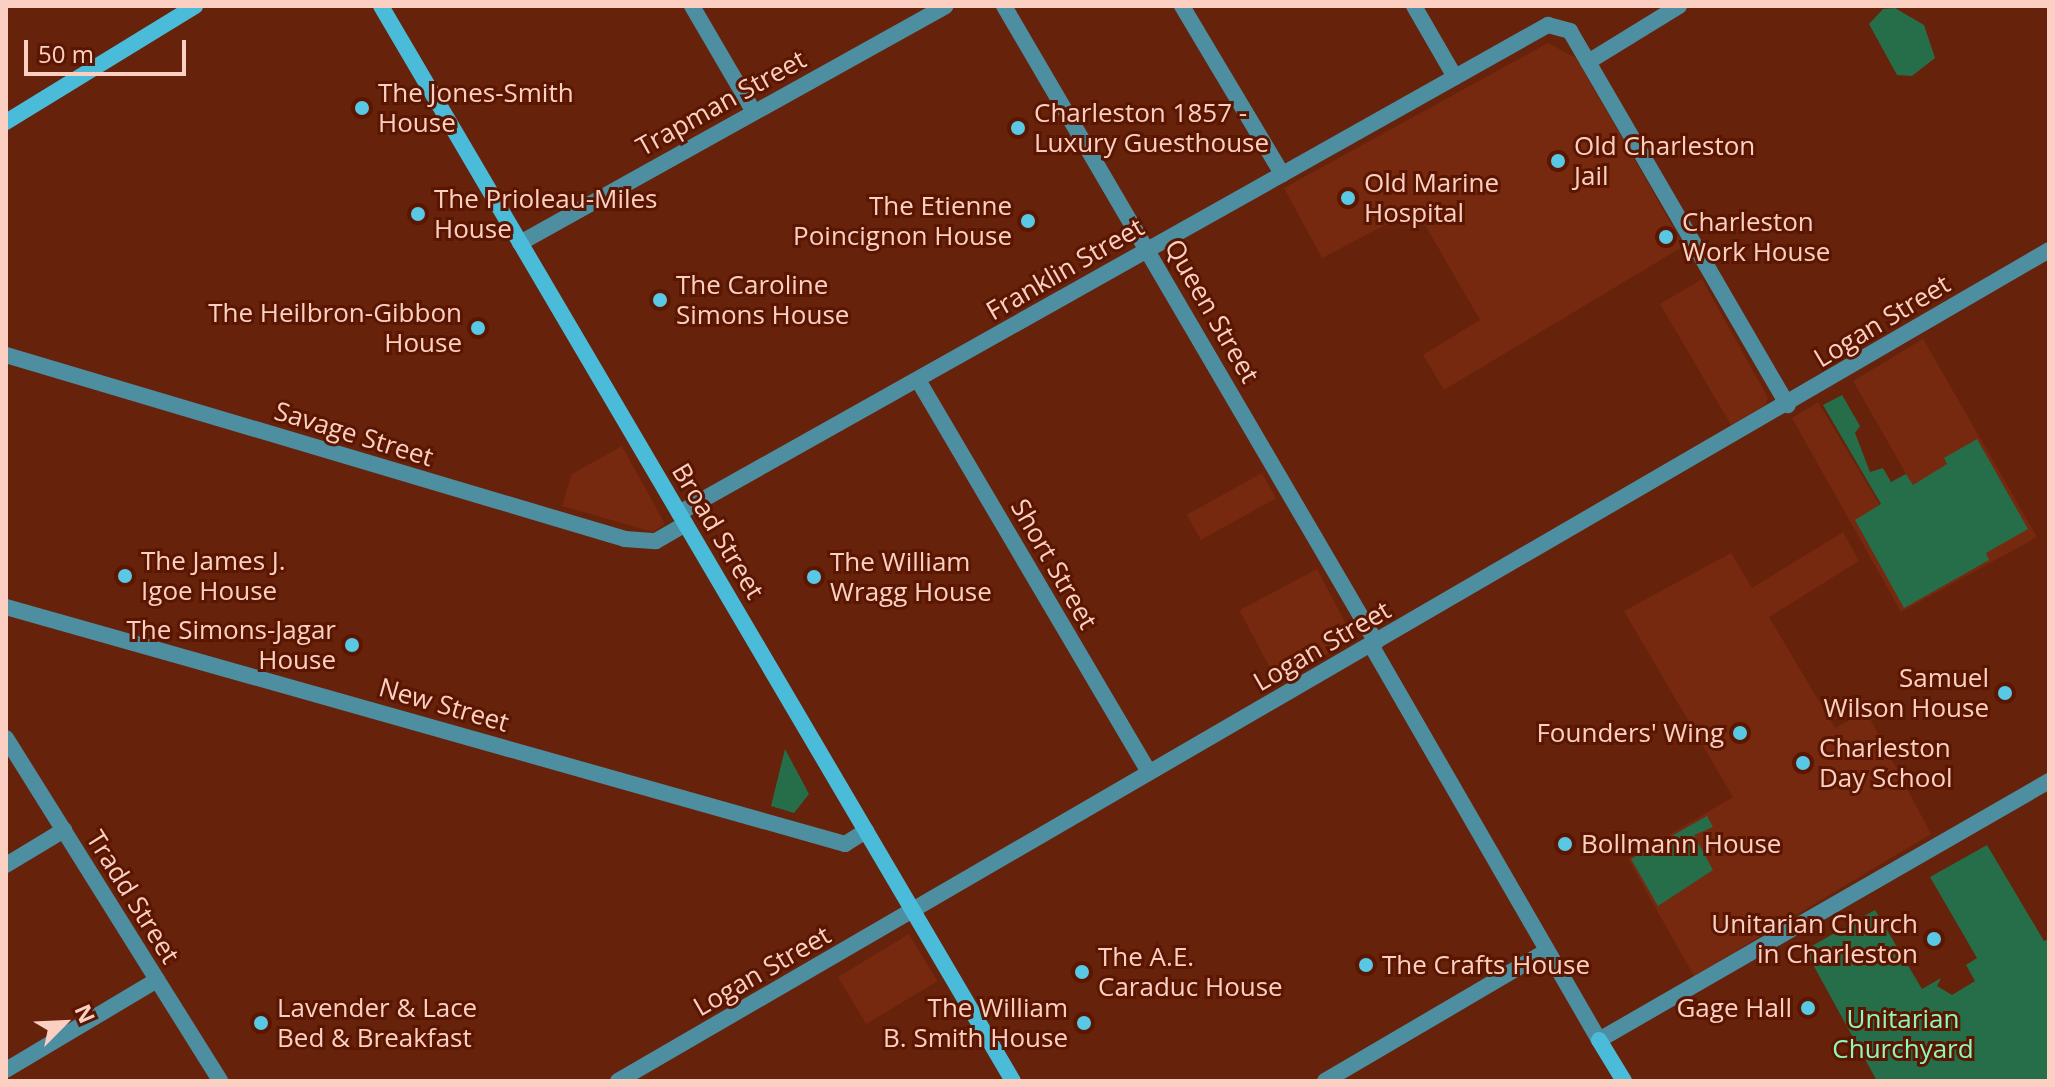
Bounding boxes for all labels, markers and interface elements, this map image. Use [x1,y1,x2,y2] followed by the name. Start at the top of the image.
[28,24,190,74] scale bar
[38,37,94,70] text: 50 m
[631,44,811,162] street label: Trapman Street
[378,77,574,138] place label: The Jones-Smith House
[1034,97,1269,158] place label: Charleston 1857 - Luxury Guesthouse
[353,99,371,117] marker: The Jones-Smith House
[1009,119,1027,137] marker: Charleston 1857 - Luxury Guesthouse
[1574,130,1755,192] place label: Old Charleston Jail
[1549,152,1567,170] marker: Old Charleston Jail
[1364,167,1499,228] place label: Old Marine Hospital
[434,183,658,244] place label: The Prioleau-Miles House
[1339,189,1357,207] marker: Old Marine Hospital
[793,190,1012,252] place label: The Etienne Poincignon House
[409,205,427,223] marker: The Prioleau-Miles House
[1682,206,1830,268] place label: Charleston Work House
[981,211,1149,327] street label: Franklin Street
[1019,212,1037,230] marker: The Etienne Poincignon House
[1657,228,1675,246] marker: Charleston Work House
[1158,234,1266,388] street label: Queen Street
[1808,268,1956,374] street label: Logan Street
[676,269,849,330] place label: The Caroline Simons House
[651,291,669,309] marker: The Caroline Simons House
[208,297,462,358] place label: The Heilbron-Gibbon House
[469,319,487,337] marker: The Heilbron-Gibbon House
[271,395,437,473] street label: Savage Street
[665,457,771,605] street label: Broad Street
[1004,493,1104,635] street label: Short Street
[141,545,286,606] place label: The James J. Igoe House
[830,546,992,608] place label: The William Wragg House
[116,567,134,585] marker: The James J. Igoe House
[805,568,823,586] marker: The William Wragg House
[1248,594,1396,698] street label: Logan Street
[127,614,336,676] place label: The Simons-Jagar House
[343,636,361,654] marker: The Simons-Jagar House
[1823,662,1989,724] place label: Samuel Wilson House
[375,672,513,738] street label: New Street
[1996,684,2014,702] marker: Samuel Wilson House
[1536,717,1724,749] place label: Founders' Wing
[1731,724,1749,742] marker: Founders' Wing
[1819,732,1953,794] place label: Charleston Day School
[1794,754,1812,772] marker: Charleston Day School
[80,825,186,969] street label: Tradd Street
[1581,828,1781,860] place label: Bollmann House
[1556,835,1574,853] marker: Bollmann House
[1711,908,1918,970] place label: Unitarian Church in Charleston
[688,919,836,1023] street label: Logan Street
[1925,930,1943,948] marker: Unitarian Church in Charleston
[1098,941,1283,1002] place label: The A.E. Caraduc House
[1382,949,1590,981] place label: The Crafts House
[1357,956,1375,974] marker: The Crafts House
[1073,963,1091,981] marker: The A.E. Caraduc House
[24,983,104,1063] north arrow
[277,992,477,1054] place label: Lavender & Lace Bed & Breakfast
[883,992,1068,1054] place label: The William B. Smith House
[1676,992,1792,1024] place label: Gage Hall
[69,999,103,1028] text: N
[1799,999,1817,1017] marker: Gage Hall
[1832,1003,1974,1064] park label: Unitarian Churchyard
[252,1014,270,1032] marker: Lavender & Lace Bed & Breakfast
[1075,1014,1093,1032] marker: The William B. Smith House

